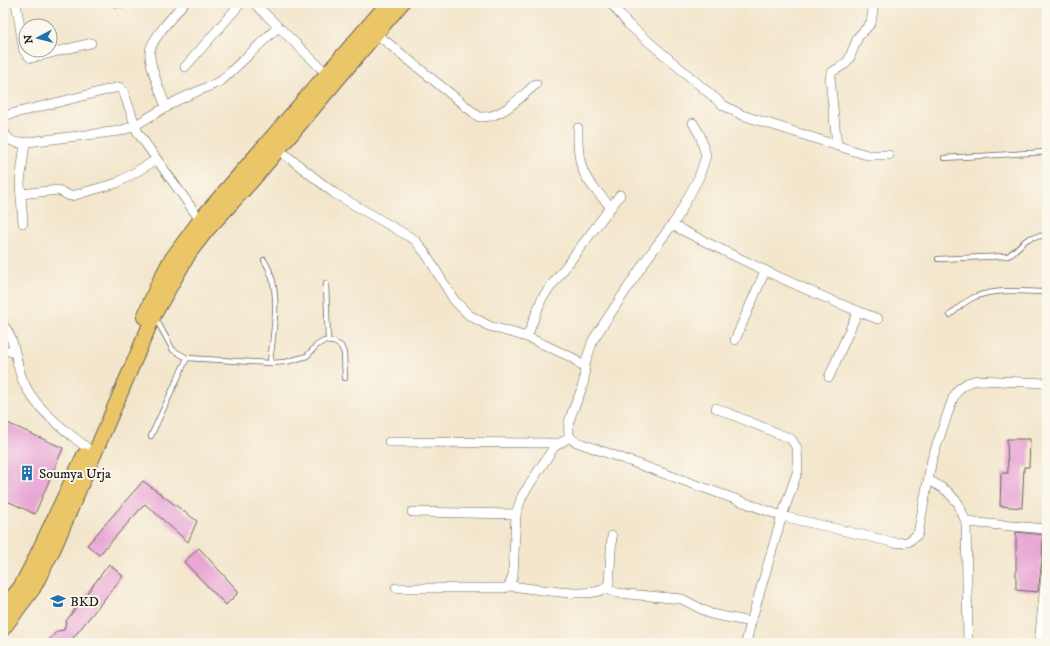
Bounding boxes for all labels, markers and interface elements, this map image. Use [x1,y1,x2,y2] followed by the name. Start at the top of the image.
[18,18,58,58] north arrow
[22,34,37,44] text: N
[18,464,36,482] building icon: Soumya Urja
[39,465,111,483] place label: Soumya Urja
[49,592,67,610] school or university icon: BKD
[70,593,99,611] place label: BKD

